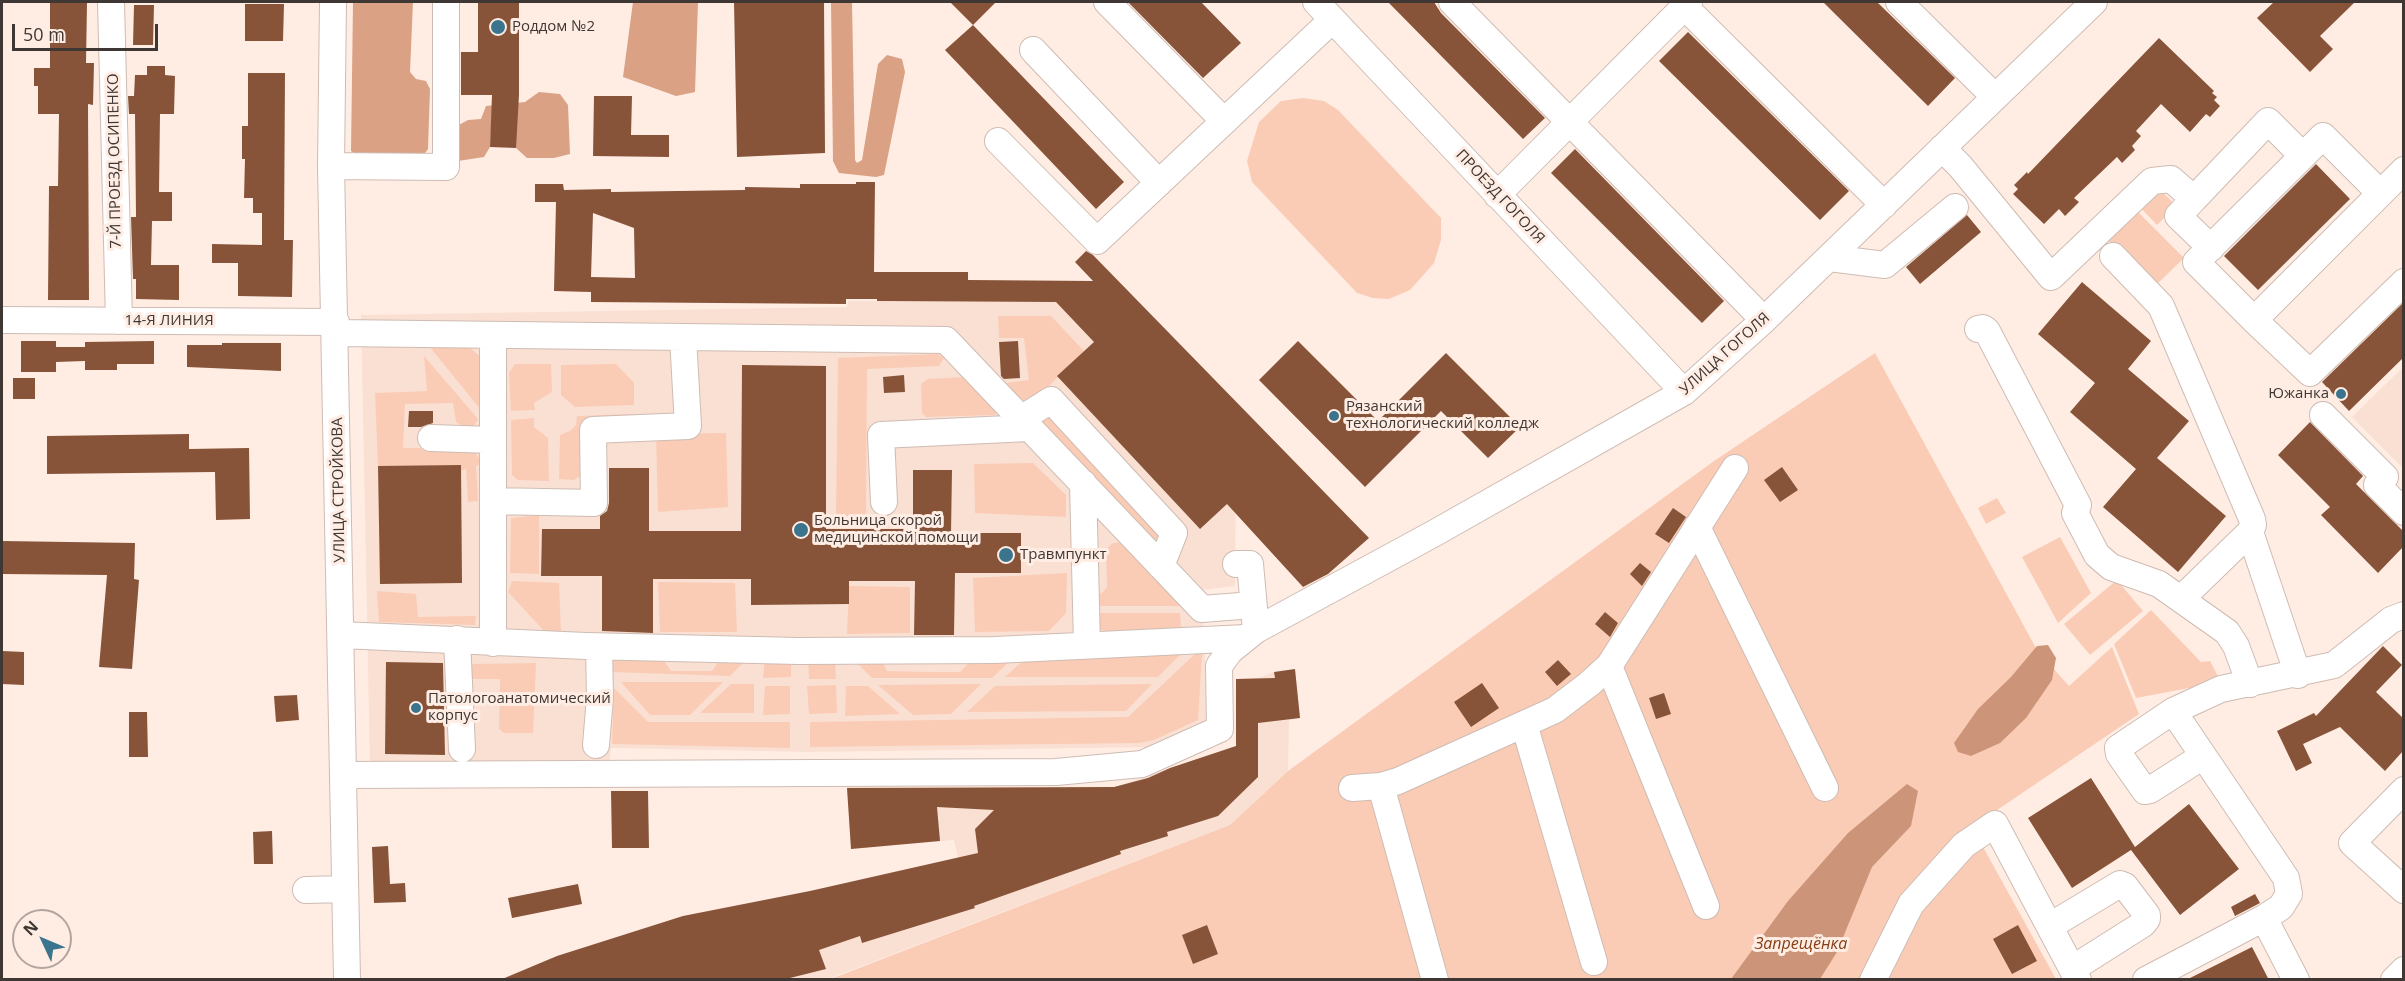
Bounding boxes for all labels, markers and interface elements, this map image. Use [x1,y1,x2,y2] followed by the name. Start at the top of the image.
[15,12,160,50] scale bar
[489,18,507,36] marker: Роддом №2
[512,18,595,36] place label: Роддом №2
[23,22,65,46] text: 50 m
[104,73,126,249] street label: 7-Й ПРОЕЗД ОСИПЕНКО
[1452,146,1548,248] street label: ПРОЕЗД ГОГОЛЯ
[1676,309,1774,399] street label: УЛИЦА ГОГОЛЯ
[124,312,214,330] street label: 14-Я ЛИНИЯ
[2268,385,2329,403] place label: Южанка
[2334,387,2348,401] marker: Южанка
[1346,398,1539,433] place label: Рязанский технологический колледж
[1327,409,1341,423] marker: Рязанский технологический колледж
[329,417,349,563] street label: УЛИЦА СТРОЙКОВА
[814,512,979,547] place label: Больница скорой медицинской помощи
[792,521,810,539] marker: Больница скорой медицинской помощи
[997,546,1015,564] marker: Травмпункт
[1020,546,1107,564] place label: Травмпункт
[428,690,611,725] place label: Патологоанатомический корпус
[409,701,423,715] marker: Патологоанатомический корпус
[12,909,72,969] north arrow
[18,916,43,940] text: N
[1755,934,1847,954] water label: Запрещёнка

